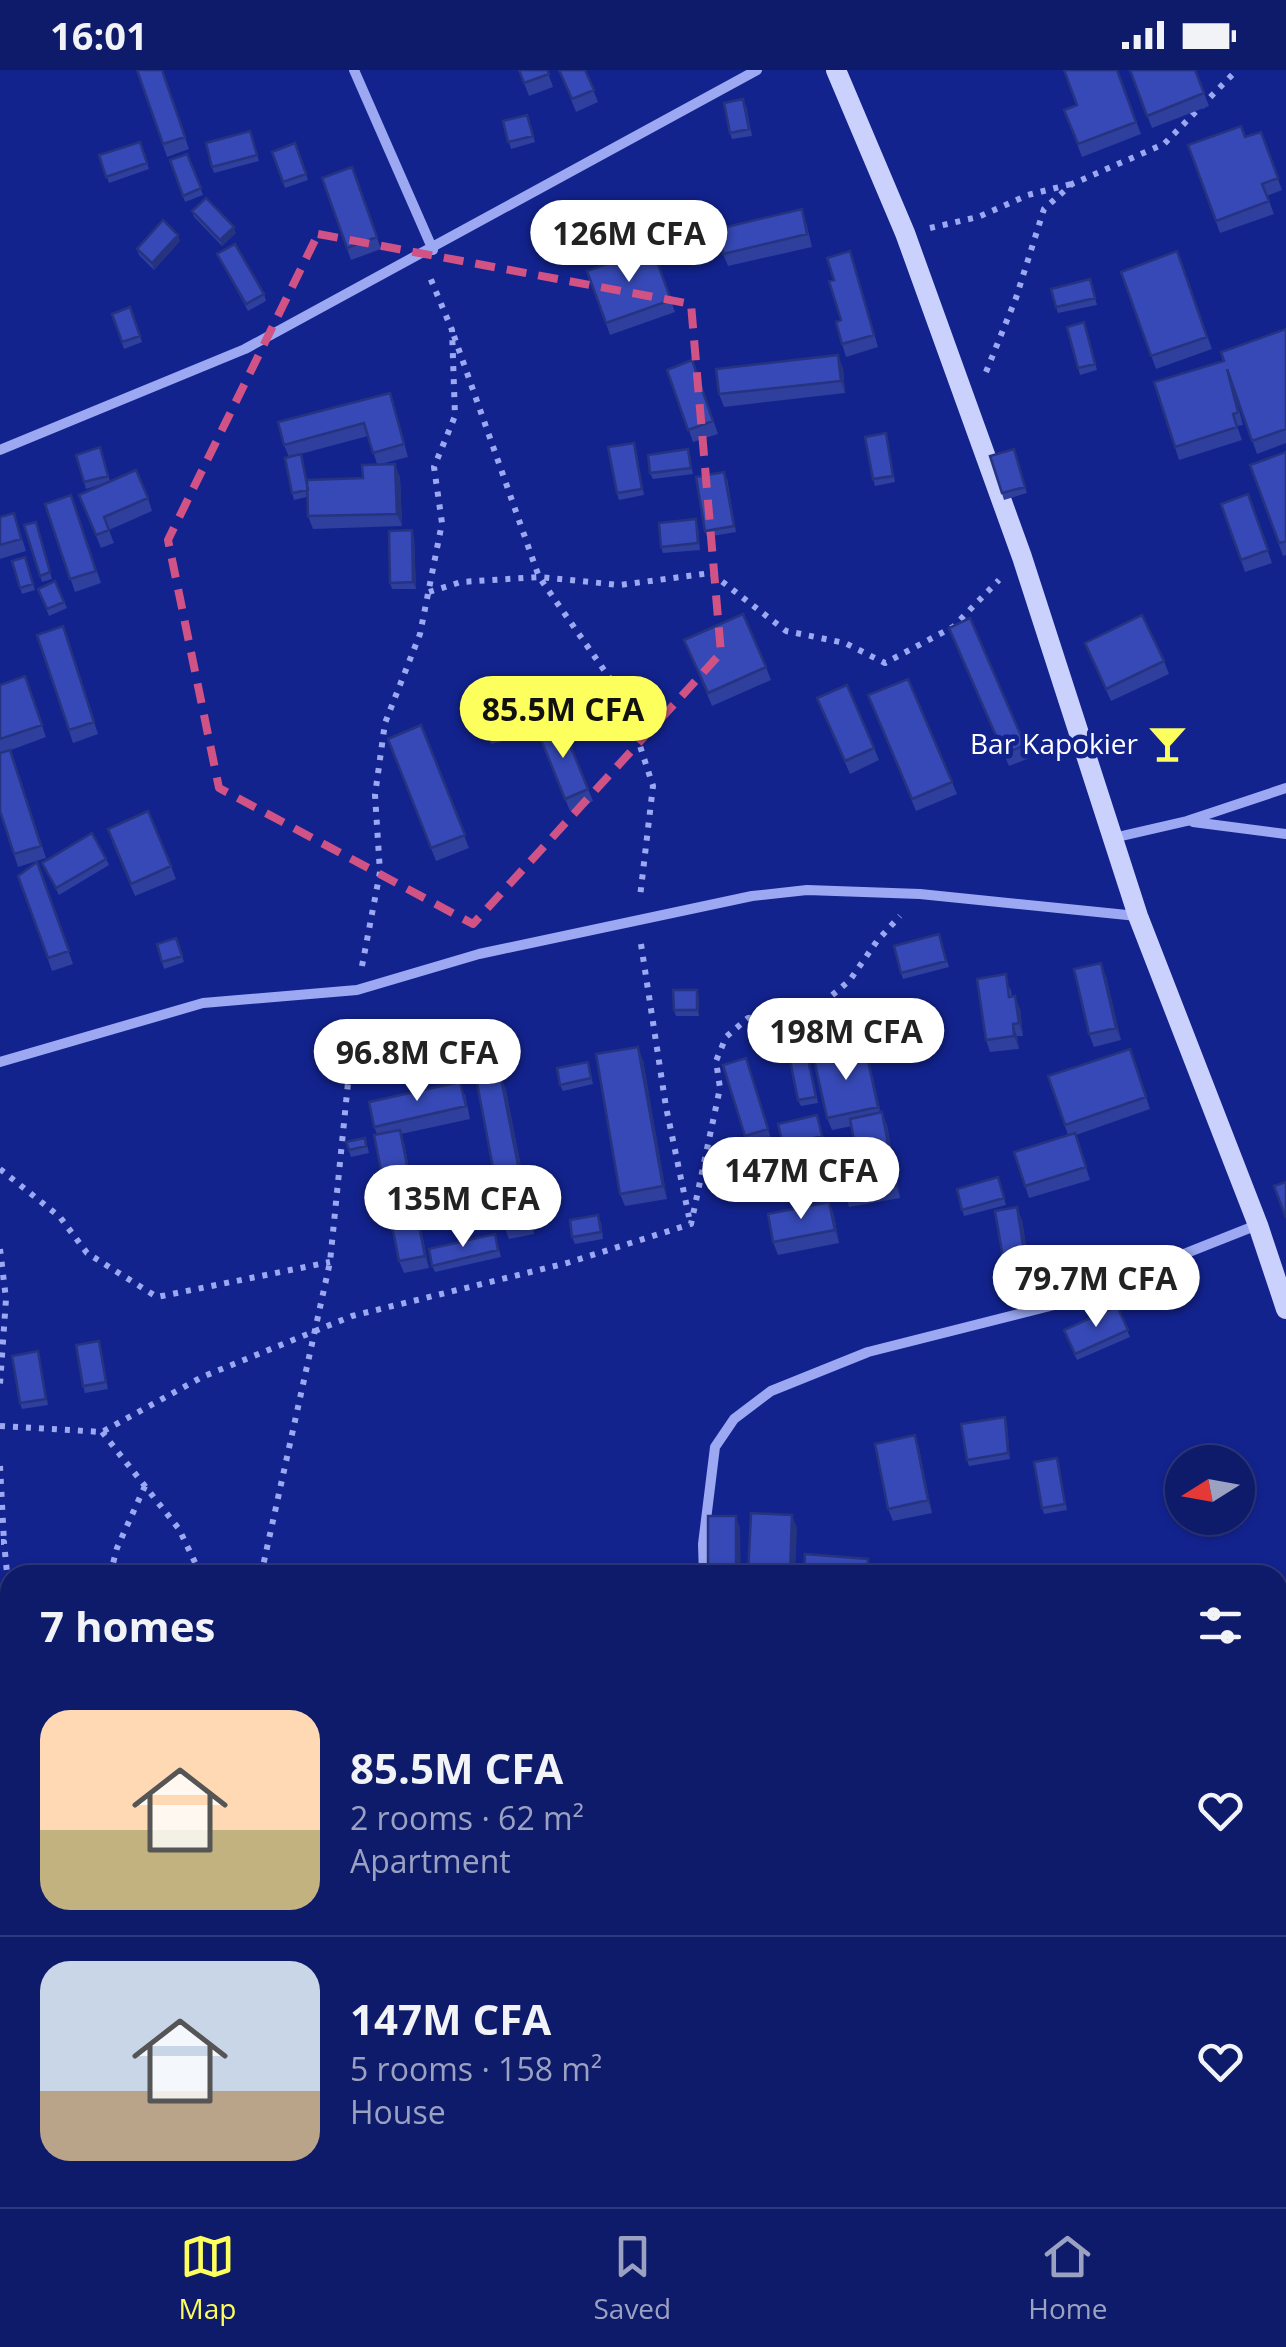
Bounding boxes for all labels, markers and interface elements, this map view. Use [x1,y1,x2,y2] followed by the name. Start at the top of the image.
[50,9,148,61] text: 16:01
[526,200,732,285] pin: 126M CFA
[552,211,706,254] text: 126M CFA
[449,676,677,761] pin: 85.5M CFA
[482,687,644,730] text: 85.5M CFA
[1147,722,1189,764] bar icon: Bar Kapokier
[970,724,1139,762] place label: Bar Kapokier
[743,998,949,1083] pin: 198M CFA
[769,1009,923,1052] text: 198M CFA
[303,1019,531,1104] pin: 96.8M CFA
[336,1030,498,1073] text: 96.8M CFA
[698,1137,904,1222] pin: 147M CFA
[724,1148,878,1191] text: 147M CFA
[360,1165,566,1250] pin: 135M CFA
[386,1176,540,1219] text: 135M CFA
[982,1245,1210,1330] pin: 79.7M CFA
[1015,1256,1177,1299] text: 79.7M CFA
[1165,1445,1255,1535] north arrow
[1165,1445,1255,1535] map controls
[40,1597,215,1654] text: 7 homes
[1193,1598,1248,1653] icon: filters
[350,1739,563,1796] text: 85.5M CFA
[120,1750,240,1870] icon: home
[1193,1783,1248,1838] icon: heart
[350,1796,584,1839] text: 2 rooms · 62 m²
[350,1839,511,1882] text: Apartment
[350,1990,551,2047] text: 147M CFA
[120,2001,240,2121] icon: home
[1193,2034,1248,2089] icon: heart
[350,2047,602,2090] text: 5 rooms · 158 m²
[350,2090,446,2133] text: House
[179,2229,236,2327] tab: Map
[593,2229,671,2327] tab: Saved
[1028,2229,1107,2327] tab: Home

